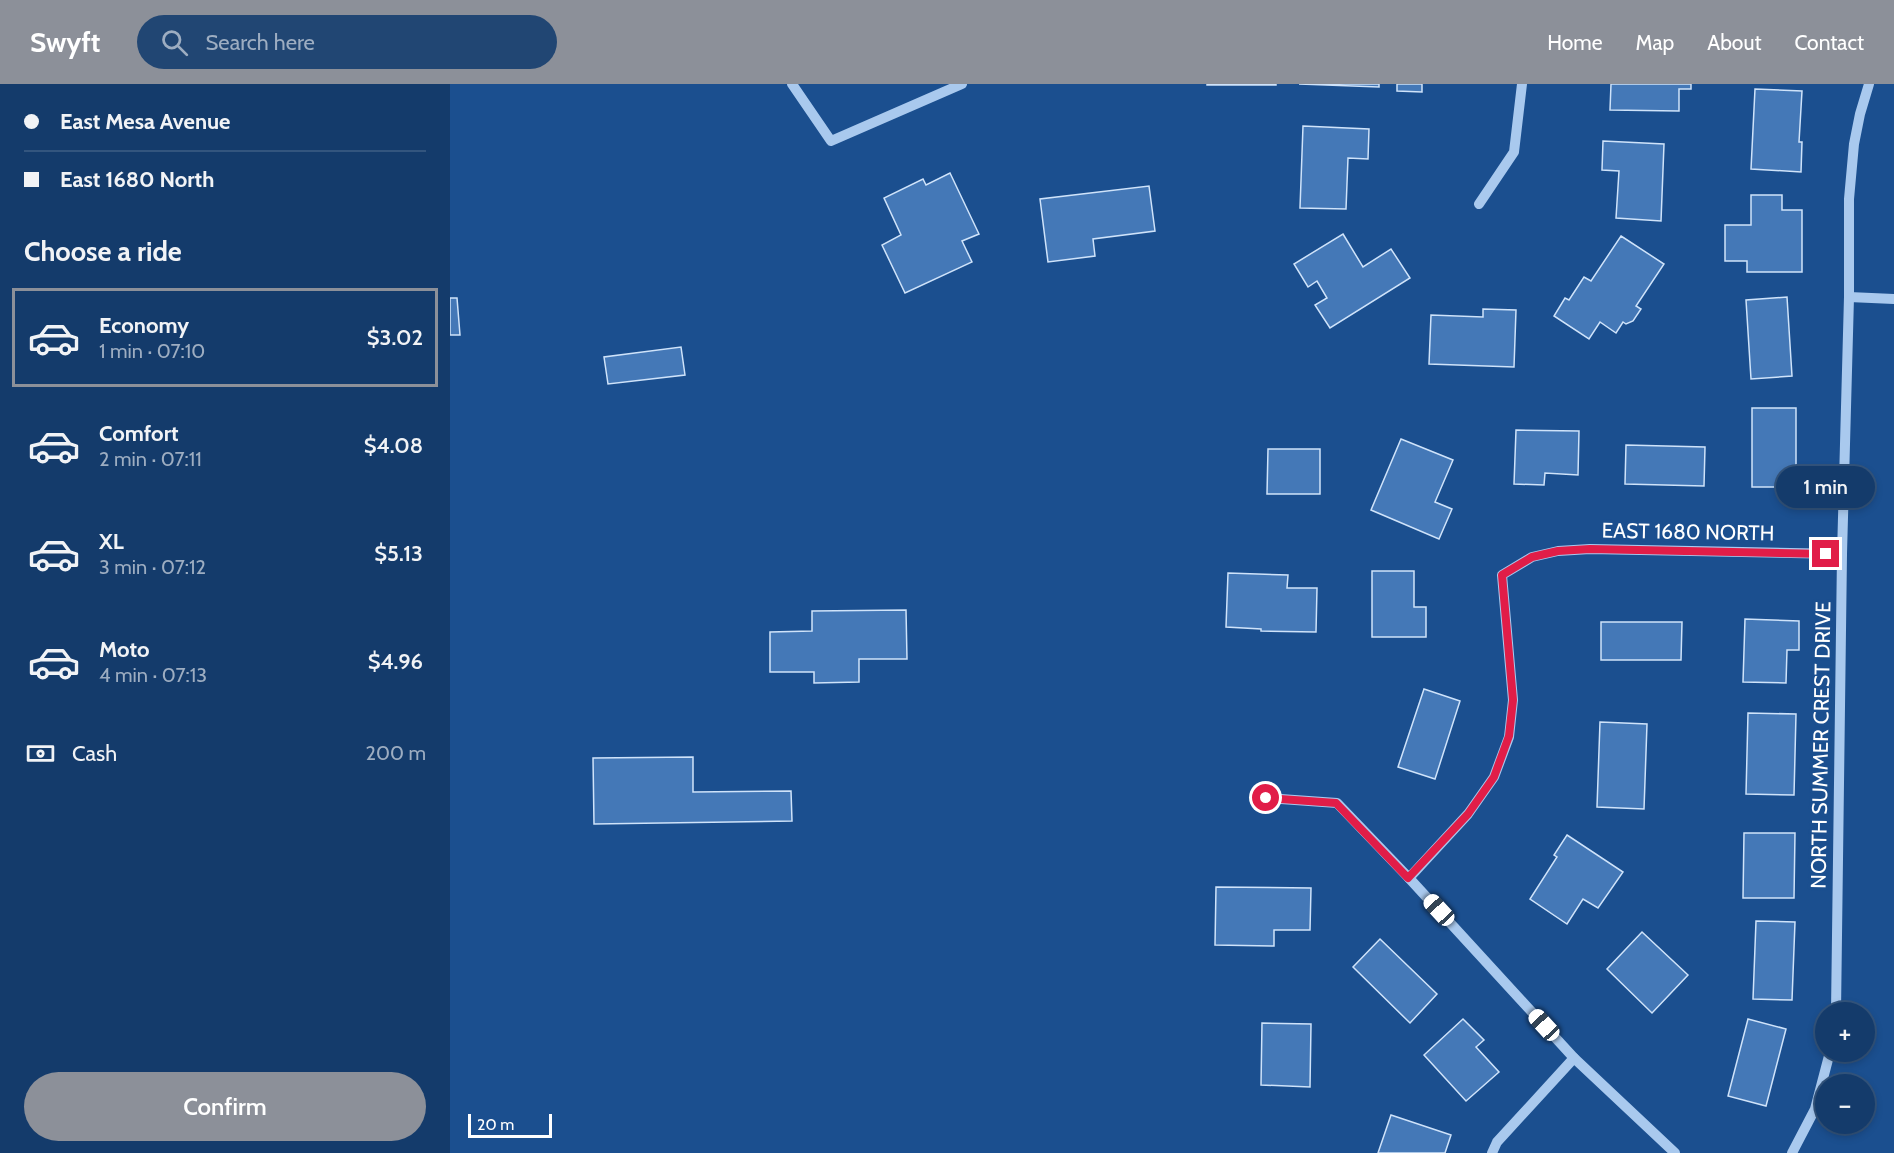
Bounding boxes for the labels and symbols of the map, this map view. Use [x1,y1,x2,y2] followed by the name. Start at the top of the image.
[1776,467,1876,509] callout: 1 min
[1601,517,1775,546] street label: EAST 1680 NORTH
[1812,540,1839,567] route end
[1805,601,1836,889] street label: NORTH SUMMER CREST DRIVE
[1252,784,1279,811] route start
[1420,891,1458,929] car
[1525,1006,1563,1044] car
[468,1111,552,1138] scale bar

